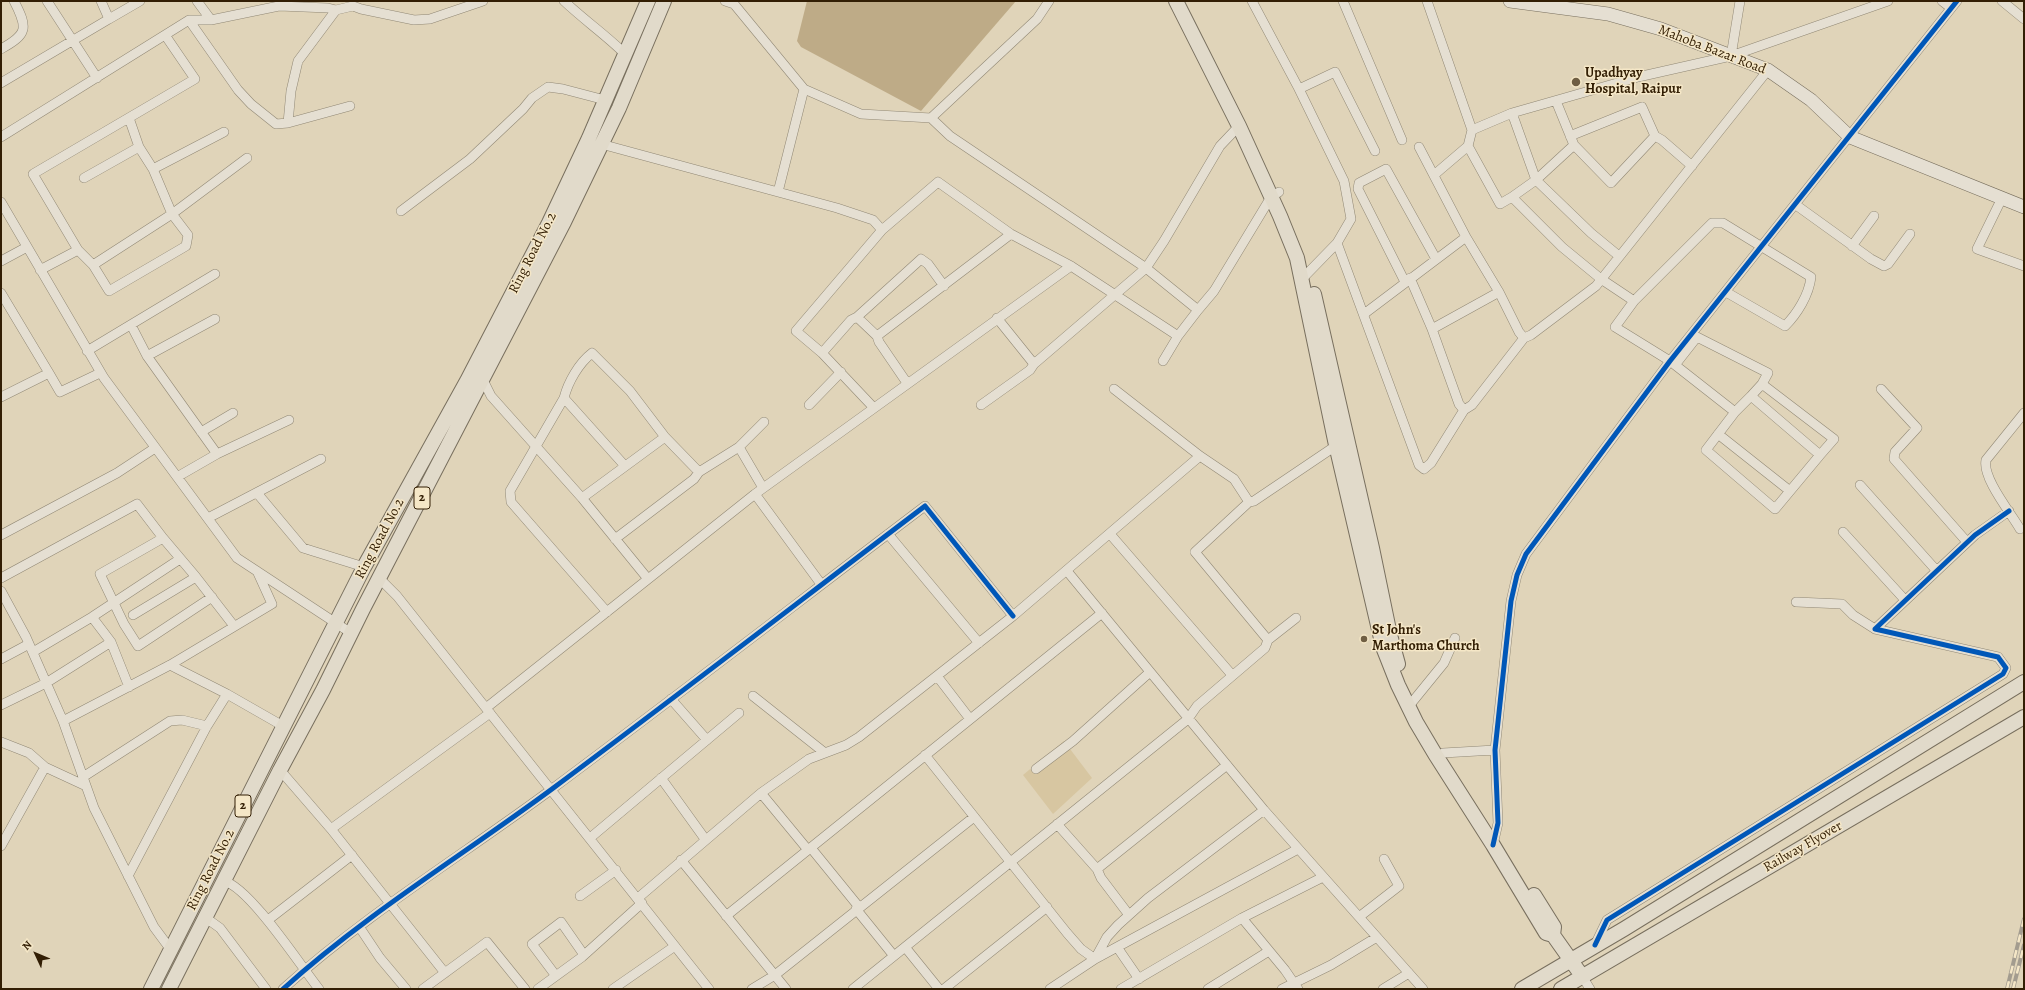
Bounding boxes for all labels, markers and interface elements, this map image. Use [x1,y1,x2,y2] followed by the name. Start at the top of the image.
[1656,22,1768,78] street label: Mahoba Bazar Road
[1585,66,1682,98] place label: Upadhyay Hospital, Raipur
[1570,76,1582,88] marker: Upadhyay Hospital, Raipur
[505,210,561,296] street label: Ring Road No.2
[414,487,430,509] road number: 2
[352,496,408,582] street label: Ring Road No.2
[1372,623,1480,656] place label: St John's Marthoma Church
[1359,634,1369,644] marker: St John's Marthoma Church
[235,795,251,817] road number: 2
[1761,818,1845,876] street label: Railway Flyover
[183,827,239,913] street label: Ring Road No.2
[16,934,56,974] north arrow
[19,937,35,953] text: N

